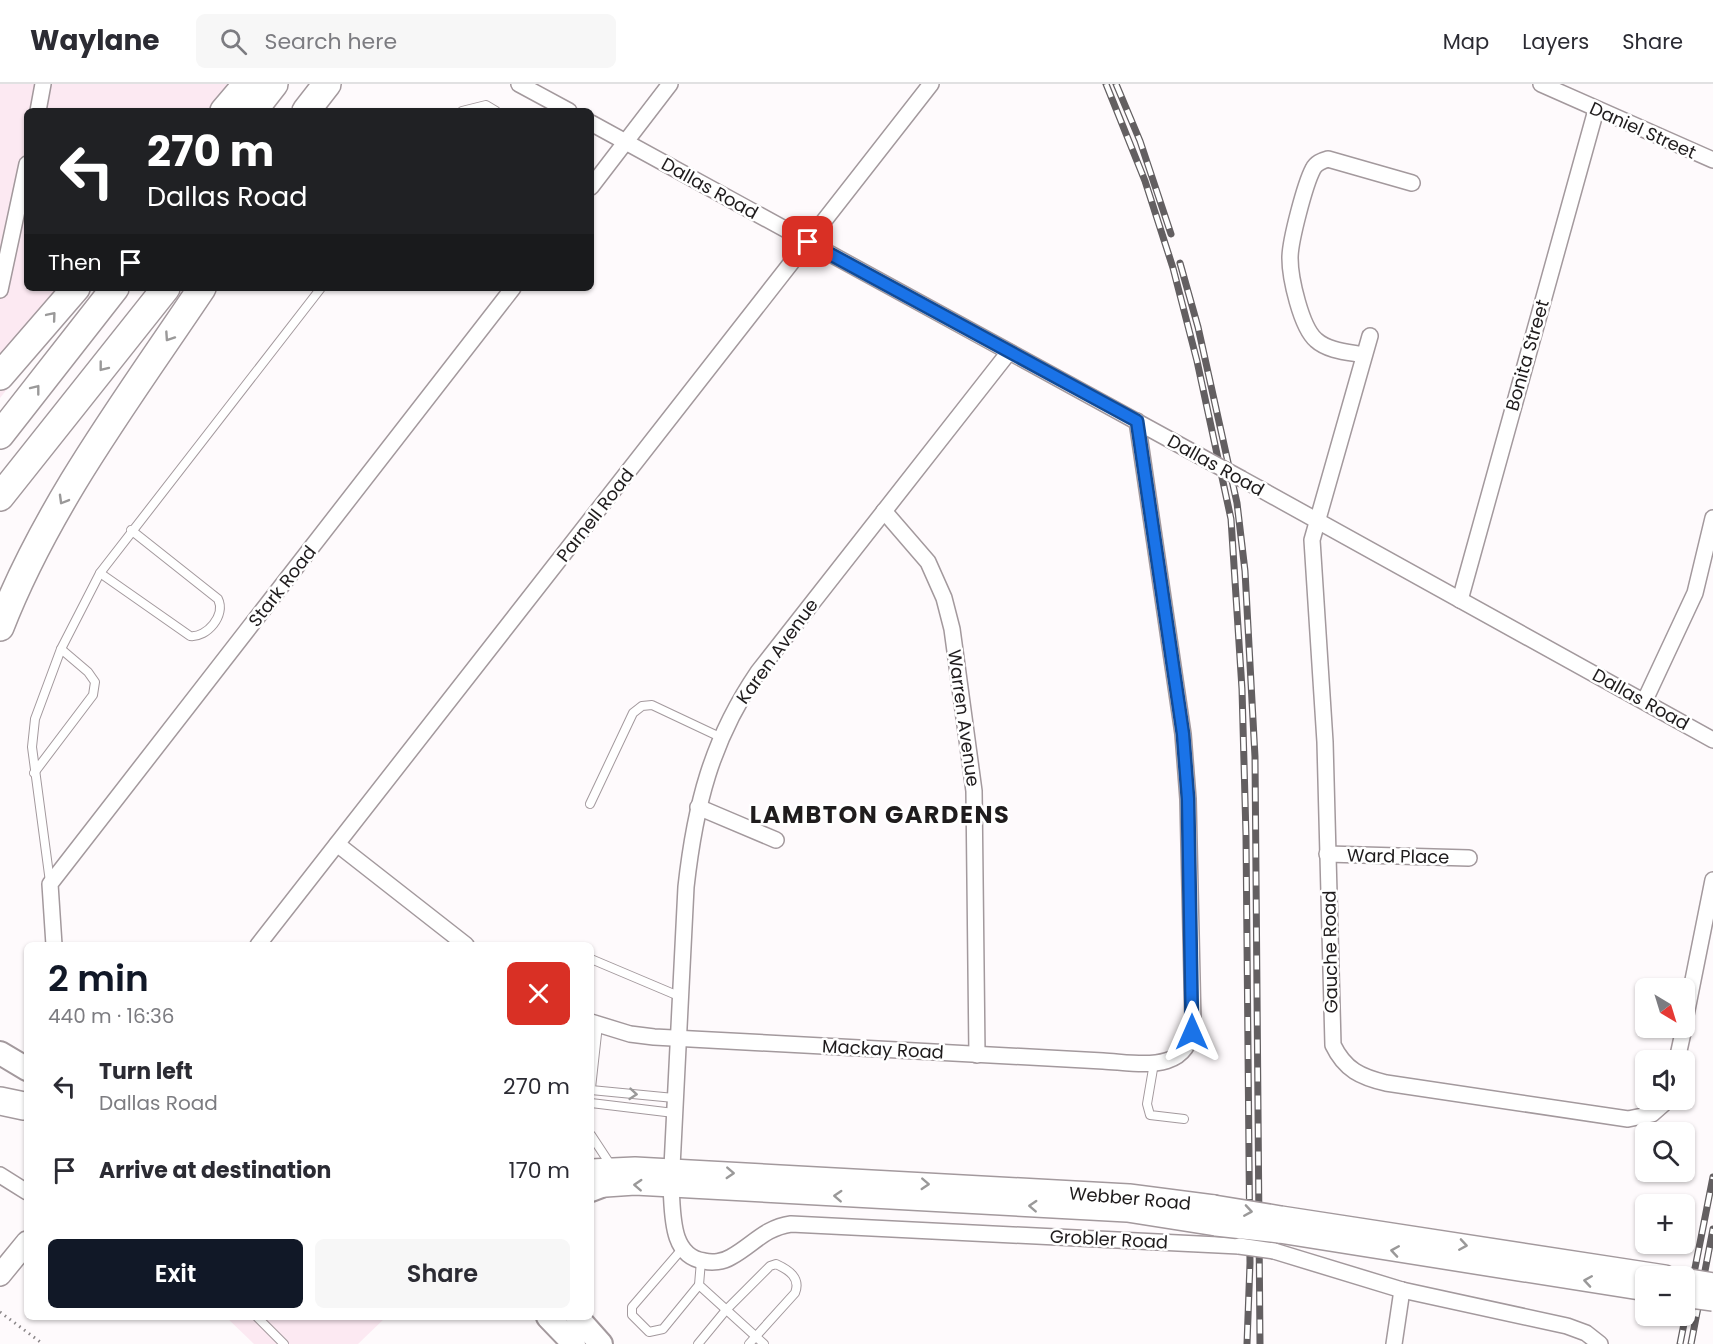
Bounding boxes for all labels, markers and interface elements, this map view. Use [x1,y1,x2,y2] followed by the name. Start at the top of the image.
[196,14,616,68] search box
[30,21,160,60] text: Waylane
[217,25,250,58] icon: search
[265,26,397,57] text: Search here
[1443,27,1489,56] text: Map
[1522,27,1589,56] text: Layers
[1622,27,1683,56] text: Share
[1586,95,1700,165] street label: Daniel Street
[147,122,274,181] text: 270 m
[48,132,126,210] icon: left
[657,151,763,225] street label: Dallas Road
[147,178,307,215] text: Dallas Road
[782,216,833,267] pin
[791,225,824,258] icon: arrive
[114,246,147,279] icon: arrive
[48,247,102,278] text: Then
[1499,296,1555,414] street label: Bonita Street
[45,312,56,323] one-way arrow
[165,330,176,341] one-way arrow
[100,360,111,371] one-way arrow
[29,385,40,396] one-way arrow
[1163,428,1269,502] street label: Dallas Road
[551,463,639,567] street label: Parnell Road
[59,494,70,504] one-way arrow
[242,540,322,632] street label: Stark Road
[730,593,824,709] street label: Karen Avenue
[942,648,986,788] street label: Warren Avenue
[1588,662,1694,736] street label: Dallas Road
[750,798,1010,831] district label: LAMBTON GARDENS
[1347,843,1449,869] street label: Ward Place
[1316,890,1344,1014] street label: Gauche Road
[48,953,149,1004] text: 2 min
[507,962,570,1025] button: close
[1635,978,1695,1038] north arrow
[1635,978,1695,1326] map controls
[1160,1000,1224,1064] position arrow
[48,1002,174,1030] text: 440 m · 16:36
[822,1033,944,1065] street label: Mackay Road
[1635,1050,1695,1110] button: sound
[99,1056,193,1087] text: Turn left
[48,1070,81,1103] icon: left
[503,1071,570,1102] text: 270 m
[628,1087,637,1100] one-way arrow
[99,1089,218,1117] text: Dallas Road
[1635,1122,1695,1182] button: search
[48,1154,81,1187] icon: arrive
[99,1155,331,1186] text: Arrive at destination
[509,1155,570,1186] text: 170 m
[726,1167,735,1180] one-way arrow
[920,1178,929,1191] one-way arrow
[633,1179,642,1191] one-way arrow
[1068,1180,1192,1216] street label: Webber Road
[834,1190,843,1203] one-way arrow
[1635,1194,1695,1254] button: +
[1029,1200,1038,1213] one-way arrow
[1243,1205,1252,1217] one-way arrow
[1049,1223,1169,1255] street label: Grobler Road
[48,1239,303,1308] button: Exit
[315,1239,570,1308] button: Share
[1459,1239,1468,1251] one-way arrow
[1390,1245,1400,1257] one-way arrow
[1635,1266,1695,1326] button: −
[1583,1275,1592,1287] one-way arrow

